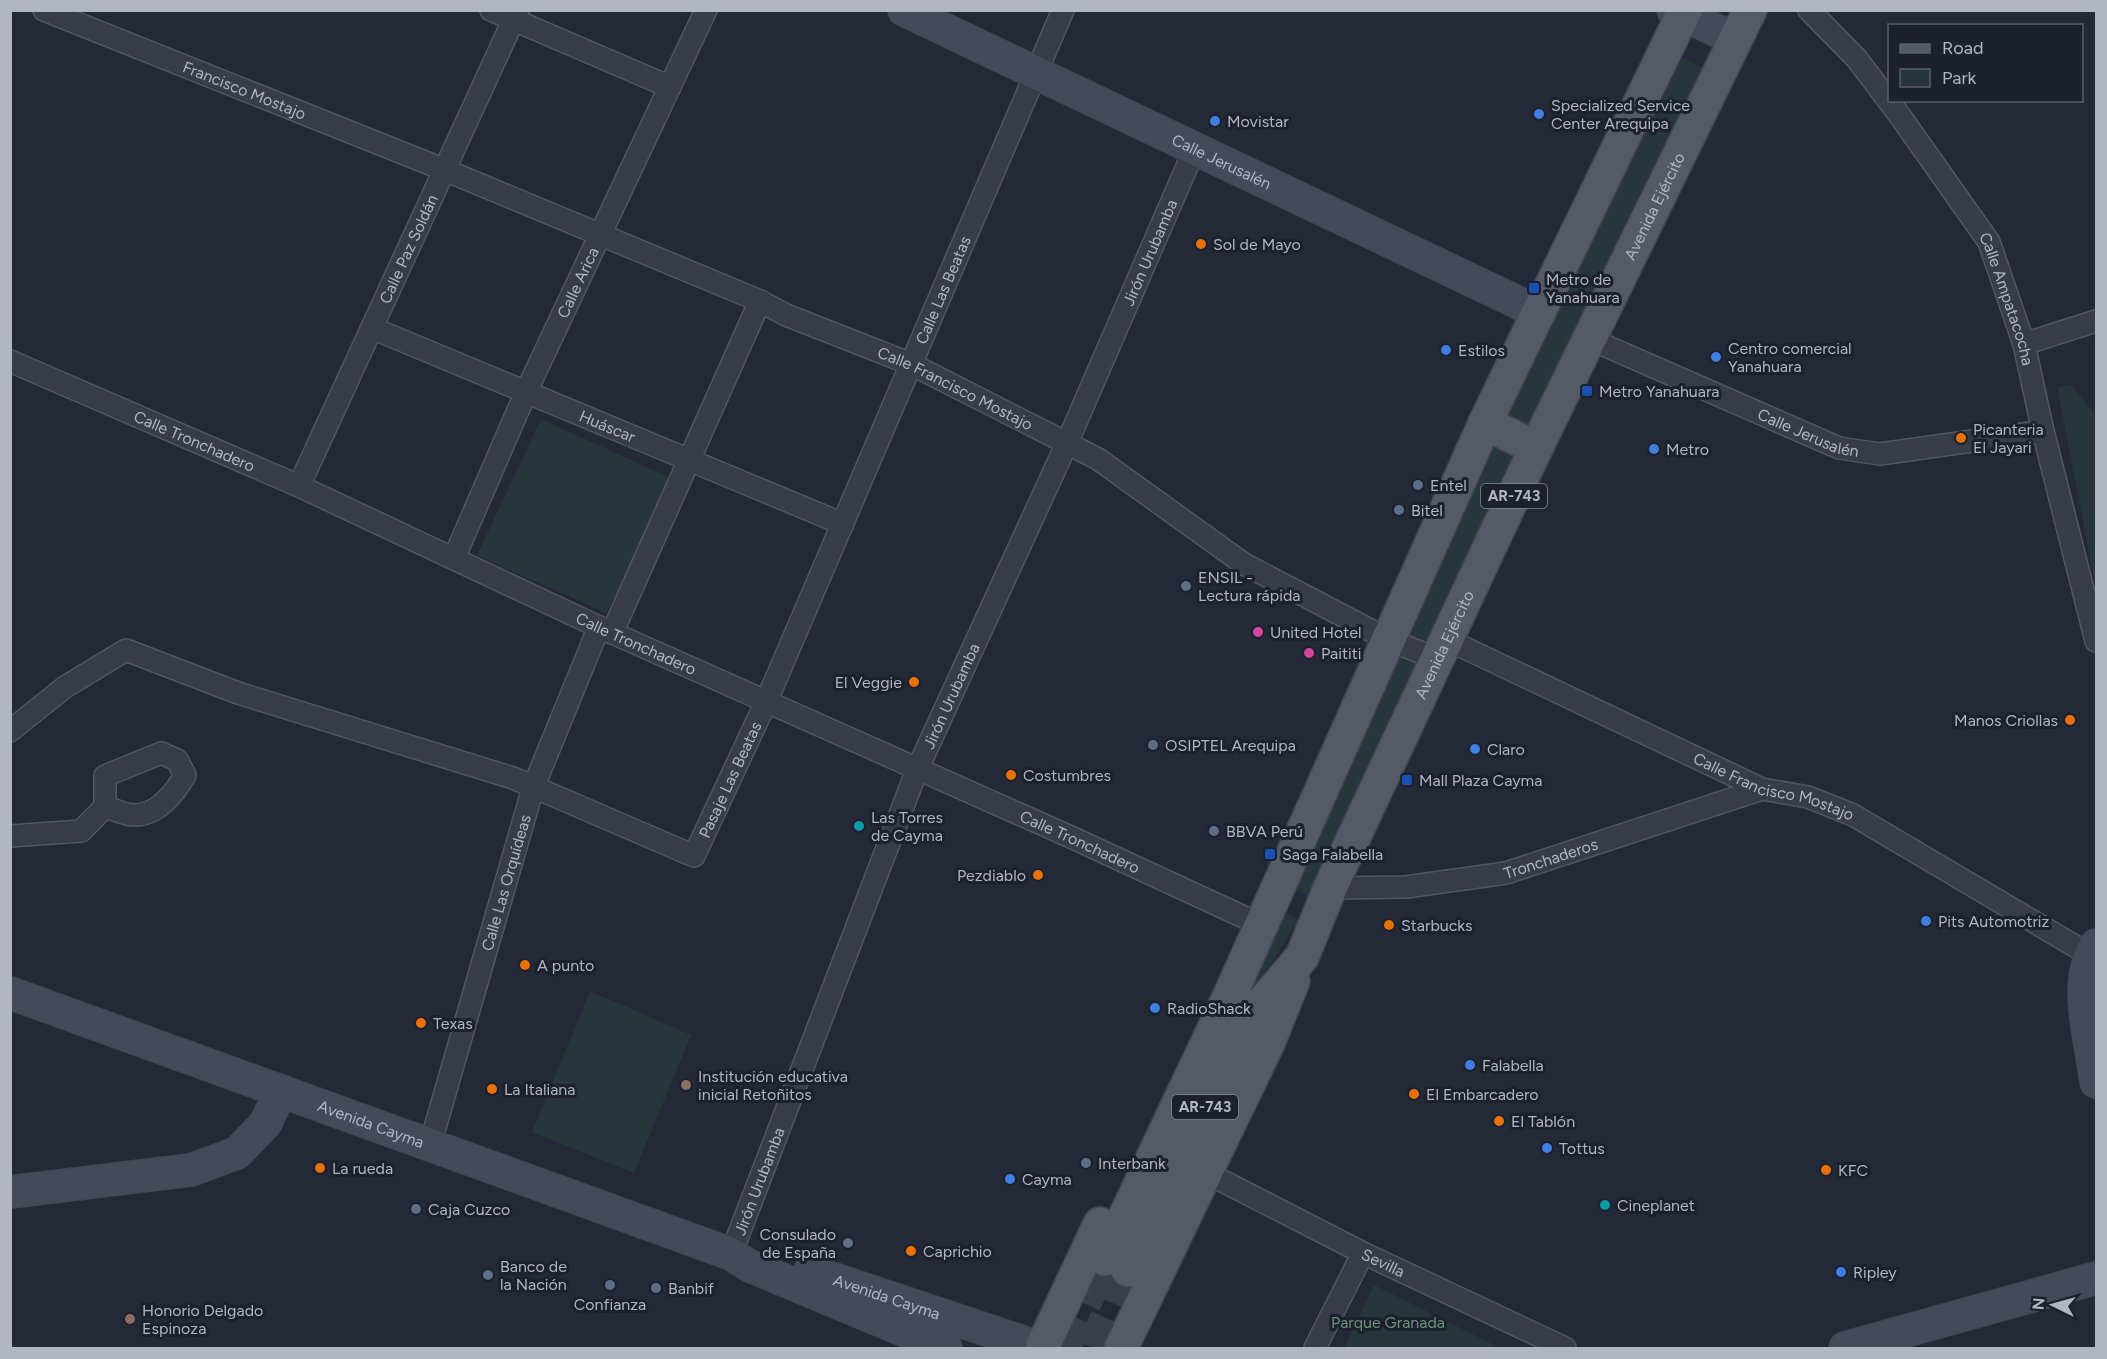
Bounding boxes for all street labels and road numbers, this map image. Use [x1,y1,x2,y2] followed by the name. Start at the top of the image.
[180,57,309,124] street label: Francisco Mostajo
[1169,130,1274,194] street label: Calle Jerusalén
[1620,150,1689,263] street label: Avenida Ejército
[375,192,442,307] street label: Calle Paz Soldán
[1119,197,1182,309] street label: Jirón Urubamba
[1975,229,2037,367] street label: Calle Ampatacocha
[912,233,975,347] street label: Calle Las Beatas
[553,244,603,321] street label: Calle Arica
[875,343,1036,434] street label: Calle Francisco Mostajo
[1755,405,1860,461] street label: Calle Jerusalén
[576,406,639,447] street label: Huáscar
[131,407,258,476] street label: Calle Tronchadero
[1481,484,1547,508] road number: AR-743
[1411,587,1478,702] street label: Avenida Ejército
[573,609,699,679] street label: Calle Tronchadero
[919,640,984,752] street label: Jirón Urubamba
[695,719,766,841] street label: Pasaje Las Beatas
[1690,749,1857,824] street label: Calle Francisco Mostajo
[1017,807,1143,878] street label: Calle Tronchadero
[477,812,535,953] street label: Calle Las Orquídeas
[1501,835,1600,883] street label: Tronchaderos
[1172,1095,1238,1119] road number: AR-743
[315,1096,427,1152] street label: Avenida Cayma
[730,1125,789,1238] street label: Jirón Urubamba
[1358,1245,1408,1281] street label: Sevilla
[831,1270,943,1324] street label: Avenida Cayma

